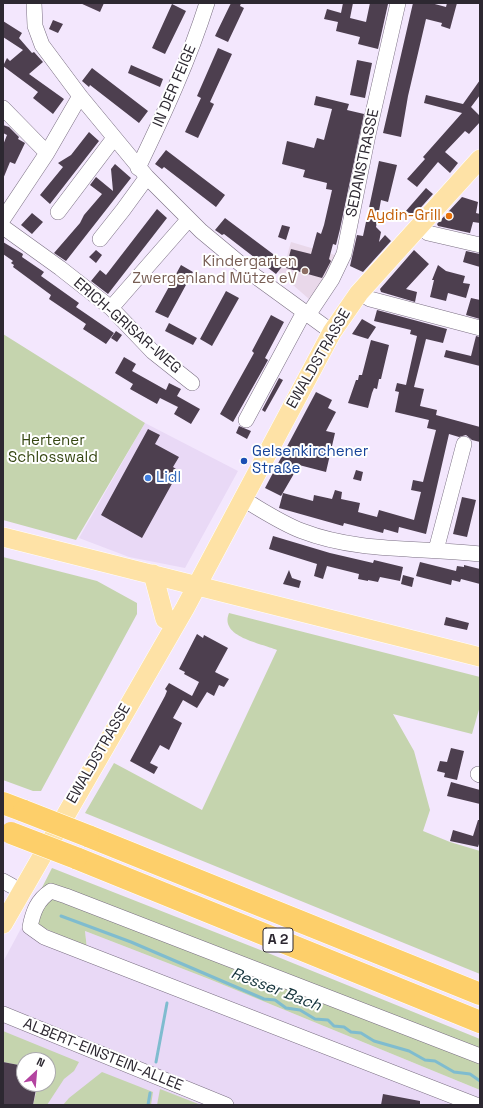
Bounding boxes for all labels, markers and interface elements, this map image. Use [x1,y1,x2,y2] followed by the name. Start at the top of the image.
[150,42,200,130] street label: IN DER FEIGE
[343,107,383,219] street label: SEDANSTRASSE
[366,207,441,225] place label: Aydin-Grill
[444,211,454,221] marker: Aydin-Grill
[132,253,297,288] place label: Kindergarten Zwergenland Mütze eV
[300,266,310,276] marker: Kindergarten Zwergenland Mütze eV
[69,274,185,378] street label: ERICH-GRISAR-WEG
[283,306,355,412] street label: EWALDSTRASSE
[8,432,98,467] park label: Hertener Schlosswald
[252,443,368,478] place label: Gelsenkirchener Straße
[239,456,249,466] marker: Gelsenkirchener Straße
[156,469,181,487] place label: Lidl
[143,473,153,483] marker: Lidl
[63,701,135,807] street label: EWALDSTRASSE
[263,928,293,952] road number: A 2
[228,964,324,1016] water label: Resser Bach
[20,1015,186,1095] street label: ALBERT-EINSTEIN-ALLEE
[16,1052,56,1092] north arrow

